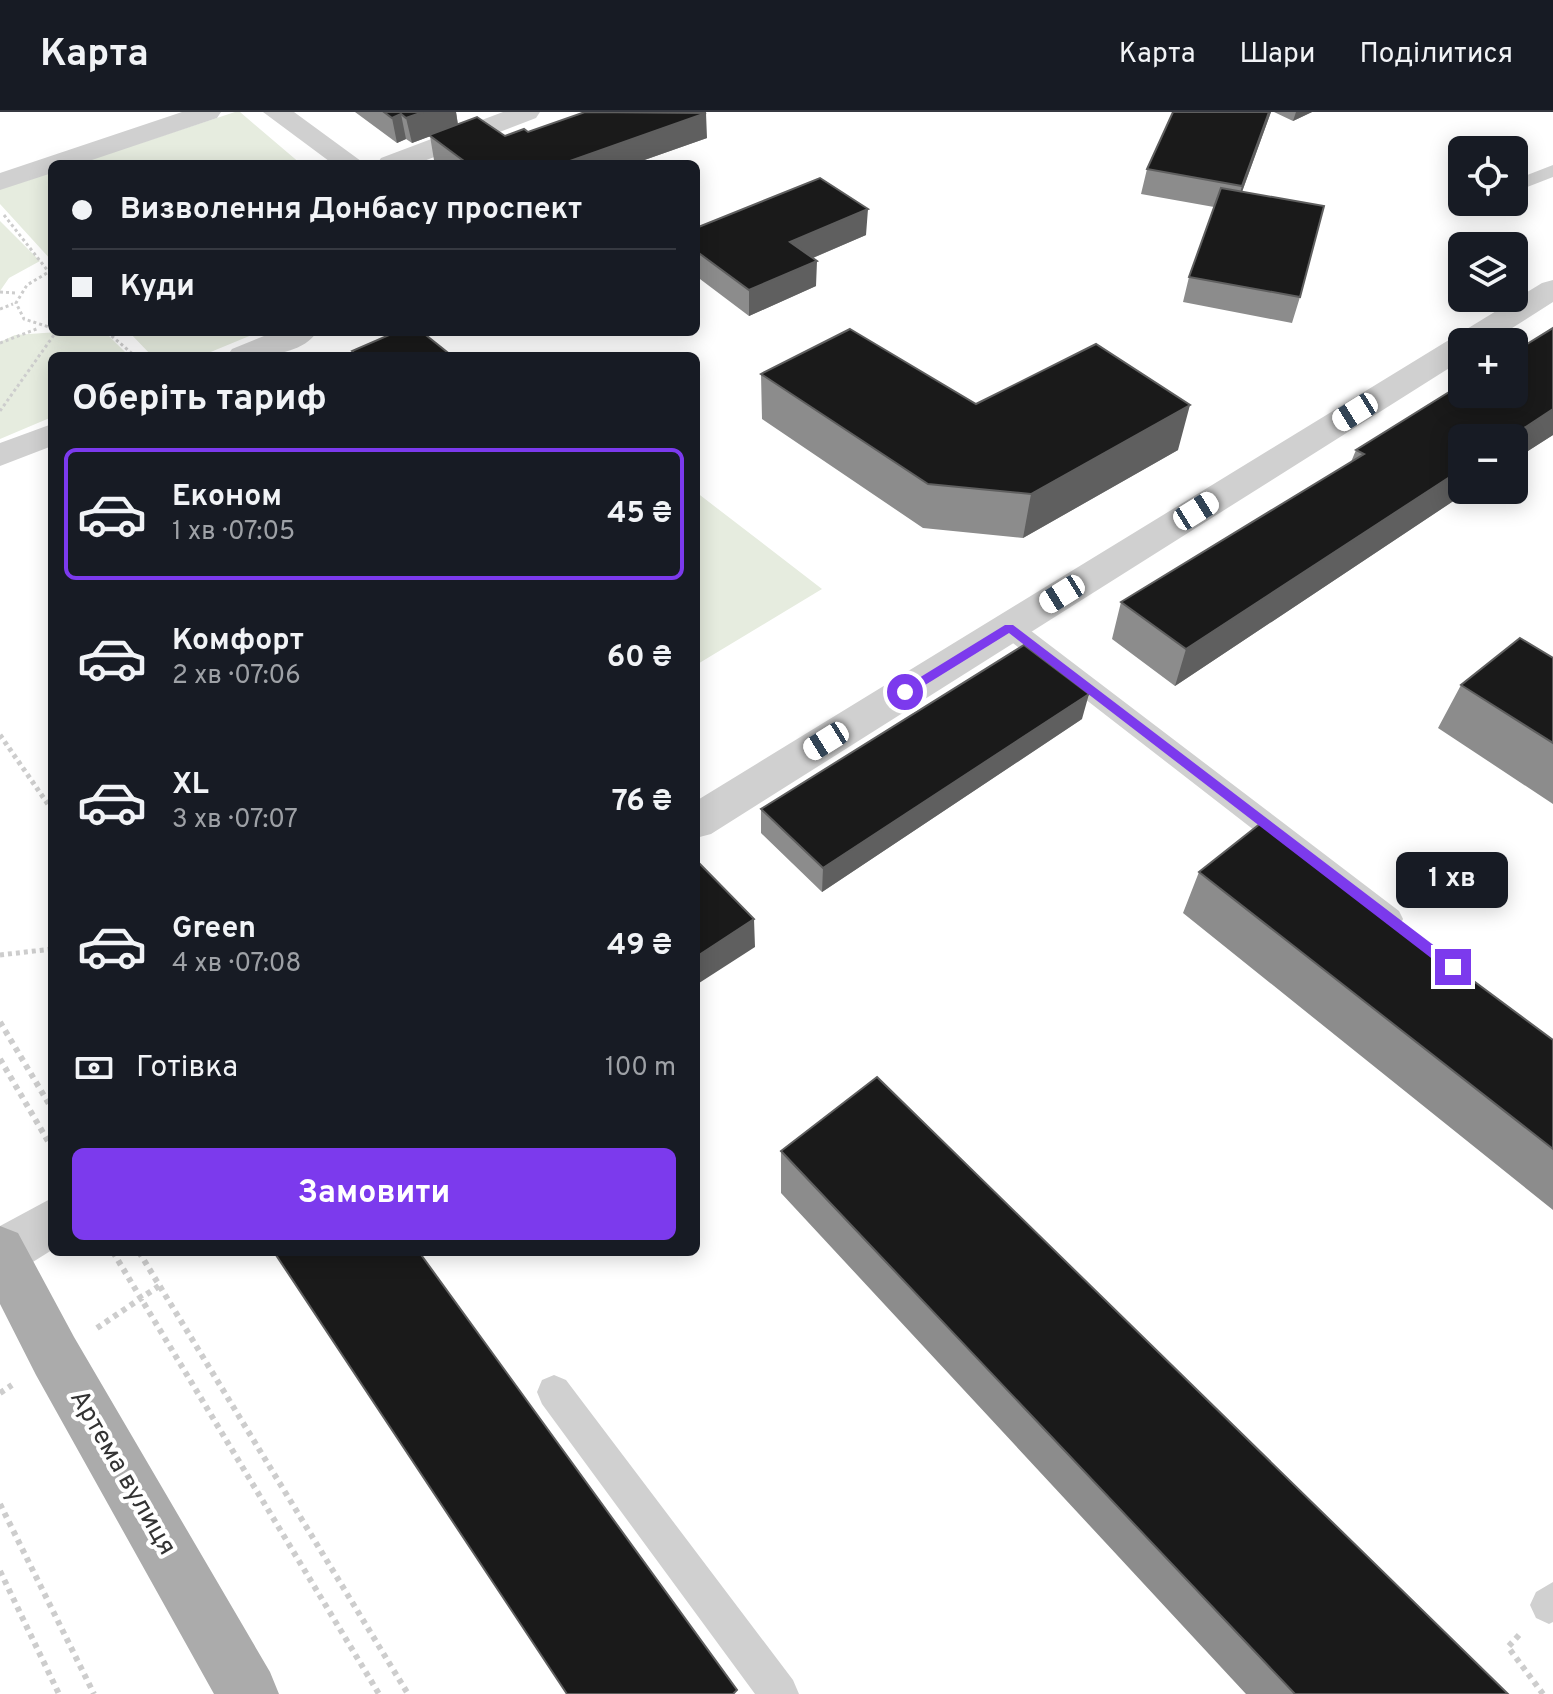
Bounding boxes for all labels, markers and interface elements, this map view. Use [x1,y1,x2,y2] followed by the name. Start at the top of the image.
[40,31,149,80] text: Карта
[1119,37,1195,73] text: Карта
[1239,37,1315,73] text: Шари
[1359,37,1513,73] text: Поділитися
[1448,136,1528,504] map controls
[1448,136,1528,216] button: locate
[120,192,582,229] text: Визволення Донбасу проспект
[1448,232,1528,312] button: layers
[120,269,195,306] text: Куди
[1448,328,1528,408] button: +
[72,377,327,423] text: Оберіть тариф
[1328,389,1382,435] car
[1448,424,1528,504] button: −
[76,478,148,550] icon: car
[172,479,282,516] text: Економ
[1169,488,1223,534] car
[607,496,672,533] text: 45 ₴
[172,516,295,549] text: 1 хв · 07:05
[1035,571,1089,617] car
[76,622,148,694] icon: car
[172,623,304,660] text: Комфорт
[607,640,672,677] text: 60 ₴
[172,660,301,693] text: 2 хв · 07:06
[887,674,923,710] route start
[799,718,853,764] car
[76,766,148,838] icon: car
[172,767,209,804] text: XL
[612,784,672,821] text: 76 ₴
[172,804,298,837] text: 3 хв · 07:07
[1397,851,1509,907] callout: 1 хв
[1428,863,1476,896] text: 1 хв
[76,910,148,982] icon: car
[172,911,256,948] text: Green
[607,928,672,965] text: 49 ₴
[172,948,301,981] text: 4 хв · 07:08
[1435,949,1471,985] route end
[72,1046,116,1090] icon: cash
[136,1050,238,1087] text: Готівка
[605,1052,676,1085] text: 100 m
[72,1148,676,1240] button: Замовити
[61,1384,183,1562] street label: Артема вулиця

